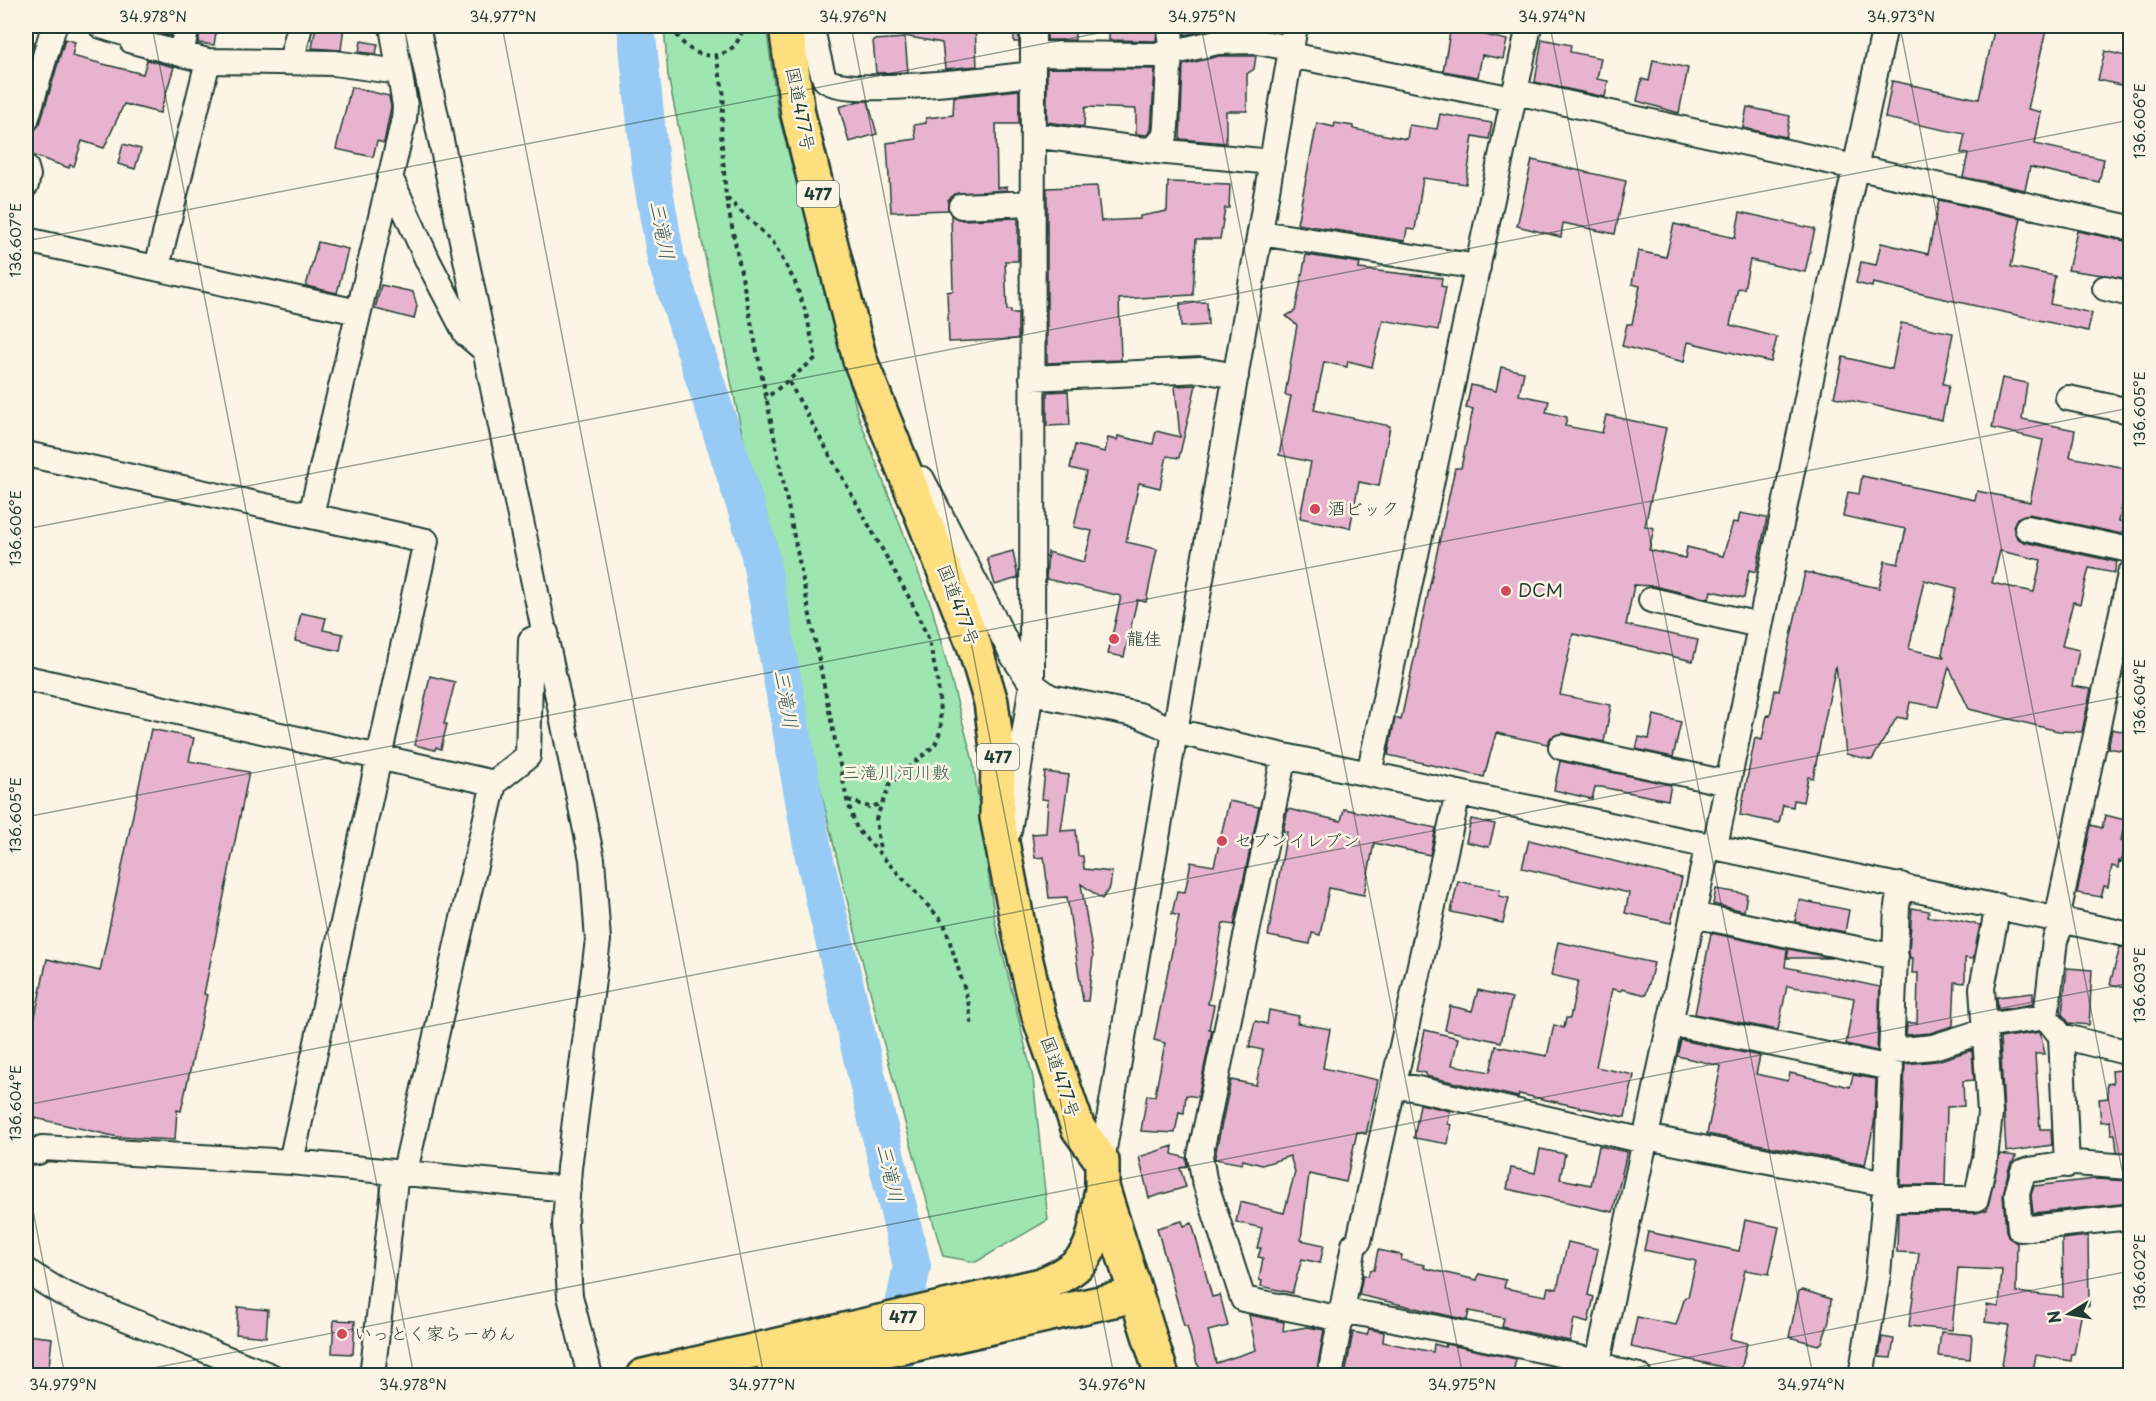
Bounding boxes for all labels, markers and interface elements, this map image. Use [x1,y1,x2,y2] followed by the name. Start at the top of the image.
[119,4,187,27] text: 34.978°N
[469,4,537,27] text: 34.977°N
[819,4,887,27] text: 34.976°N
[1168,4,1236,27] text: 34.975°N
[1518,4,1586,27] text: 34.974°N
[1867,4,1935,27] text: 34.973°N
[780,64,823,153] street label: 国道477号
[2127,83,2150,159] text: 136.606°E
[797,181,839,207] road number: 477
[643,197,683,262] water label: 三滝川
[3,202,26,278] text: 136.607°E
[2127,371,2150,447] text: 136.605°E
[3,490,26,566] text: 136.606°E
[1327,494,1399,521] place label: 酒ビック
[1308,502,1322,516] marker: 酒ビック
[932,560,987,649] street label: 国道477号
[1518,576,1563,603] place label: DCM
[1499,584,1513,598] marker: DCM
[1126,624,1162,651] place label: 龍佳
[1107,632,1121,646] marker: 龍佳
[2127,659,2150,735] text: 136.604°E
[767,667,807,731] water label: 三滝川
[977,744,1019,770] road number: 477
[842,758,950,785] park label: 三滝川河川敷
[3,777,26,853] text: 136.605°E
[1234,826,1360,853] place label: セブンイレブン
[1215,834,1229,848] marker: セブンイレブン
[2127,947,2150,1023] text: 136.603°E
[1035,1032,1088,1121] street label: 国道477号
[3,1065,26,1141] text: 136.604°E
[870,1140,912,1205] water label: 三滝川
[2127,1234,2150,1310] text: 136.602°E
[2039,1284,2099,1344] north arrow
[882,1304,924,1330] road number: 477
[2040,1309,2066,1326] text: N
[354,1319,516,1346] place label: いっとく家らーめん
[335,1327,349,1341] marker: いっとく家らーめん
[29,1372,97,1395] text: 34.979°N
[379,1372,447,1395] text: 34.978°N
[728,1372,796,1395] text: 34.977°N
[1078,1372,1146,1395] text: 34.976°N
[1428,1372,1496,1395] text: 34.975°N
[1777,1372,1845,1395] text: 34.974°N

